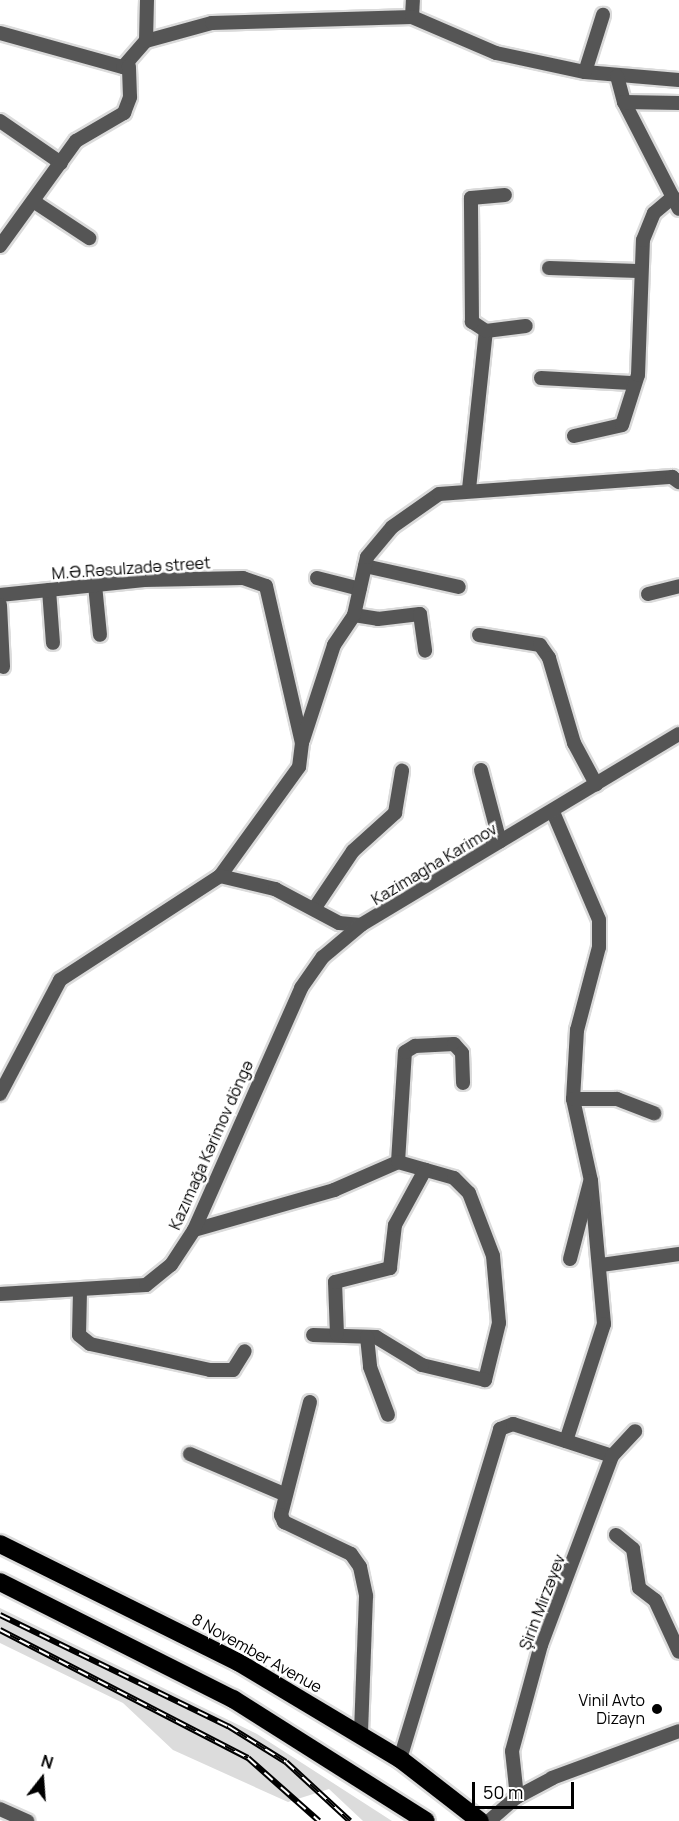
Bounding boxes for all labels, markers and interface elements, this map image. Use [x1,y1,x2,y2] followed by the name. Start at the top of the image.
[51,553,211,583] street label: M.Ə.Rəsulzadə street
[368,819,500,909] street label: Kazimagha Karimov
[165,1057,257,1233] street label: Kazımağa Kərimov döngə
[515,1551,569,1653] street label: Şirin Mirzəyev
[189,1609,325,1697] street label: 8 November Avenue
[579,1690,645,1728] place label: Vinil Avto Dizayn
[650,1702,664,1716] marker: Vinil Avto Dizayn
[12,1749,72,1809] north arrow
[39,1750,56,1774] text: N
[475,1770,577,1808] scale bar
[483,1780,523,1804] text: 50 m

